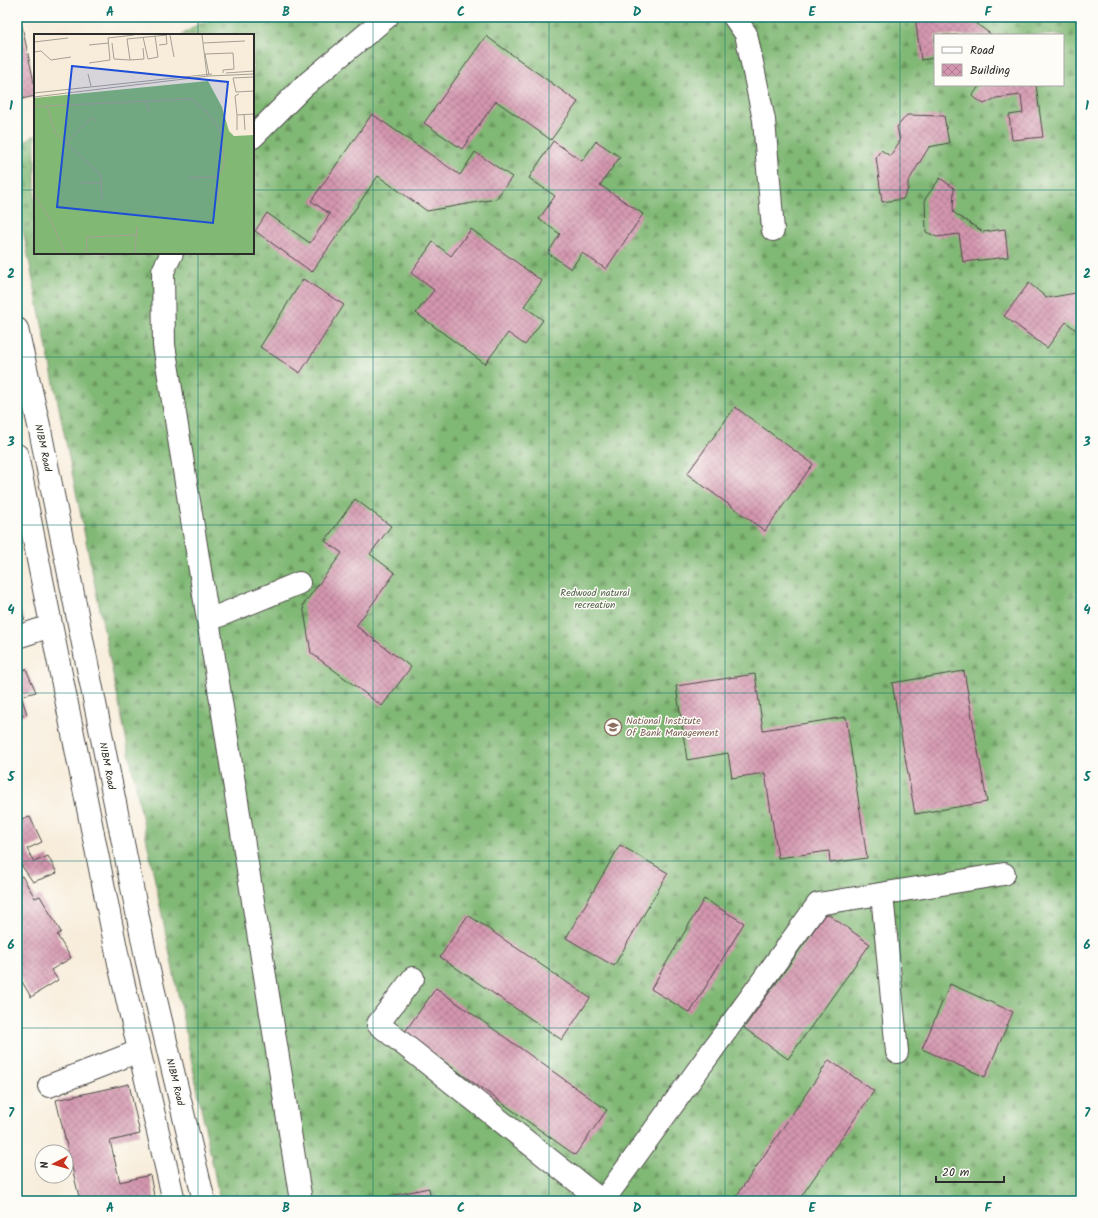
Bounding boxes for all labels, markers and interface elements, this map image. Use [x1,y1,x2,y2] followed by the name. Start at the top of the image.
[106,2,114,23] text: A
[282,2,290,23] text: B
[457,2,465,23] text: C
[633,2,642,23] text: D
[808,2,816,23] text: E
[984,2,992,23] text: F
[34,34,254,254] inset map
[934,34,1064,86] legend
[970,41,995,60] text: Road
[970,61,1010,80] text: Building
[9,96,13,117] text: 1
[1085,96,1089,117] text: 1
[7,264,15,285] text: 2
[1083,264,1091,285] text: 2
[30,423,56,474] street label: NIBM Road
[6,432,15,453] text: 3
[1082,432,1091,453] text: 3
[560,585,630,613] park label: Redwood natural recreation
[7,600,15,621] text: 4
[1083,600,1091,621] text: 4
[626,713,719,741] place label: National Institute Of Bank Management
[603,717,623,737] school or university icon: National Institute Of Bank Management
[95,741,120,792] street label: NIBM Road
[7,767,16,788] text: 5
[1083,767,1092,788] text: 5
[7,935,15,956] text: 6
[1083,935,1091,956] text: 6
[161,1057,189,1108] street label: NIBM Road
[8,1103,15,1124] text: 7
[1084,1103,1091,1124] text: 7
[34,1144,74,1184] north arrow
[936,1158,1004,1184] scale bar
[36,1160,54,1169] text: N
[942,1163,970,1182] text: 20 m
[106,1198,114,1218] text: A
[282,1198,290,1218] text: B
[457,1198,465,1218] text: C
[633,1198,642,1218] text: D
[808,1198,816,1218] text: E
[984,1198,992,1218] text: F

